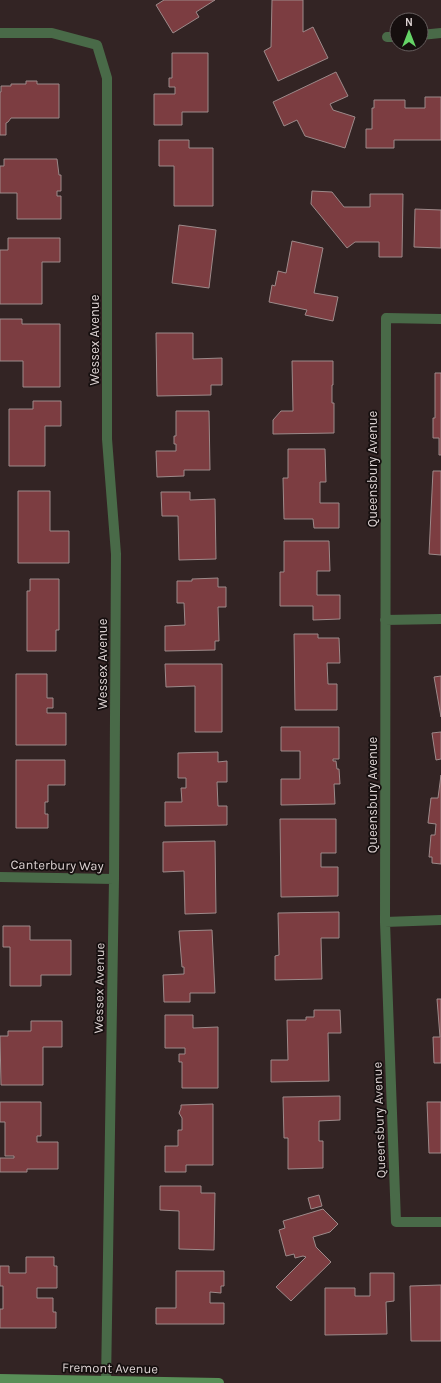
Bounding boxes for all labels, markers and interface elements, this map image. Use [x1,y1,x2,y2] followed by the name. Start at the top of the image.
[389,12,429,52] north arrow
[405,16,413,29] text: N
[87,294,102,385] street label: Wessex Avenue
[365,410,380,527] street label: Queensbury Avenue
[95,618,110,709] street label: Wessex Avenue
[365,736,380,853] street label: Queensbury Avenue
[10,857,104,873] street label: Canterbury Way
[91,942,107,1033] street label: Wessex Avenue
[369,1061,389,1179] street label: Queensbury Avenue
[62,1360,158,1376] street label: Fremont Avenue

